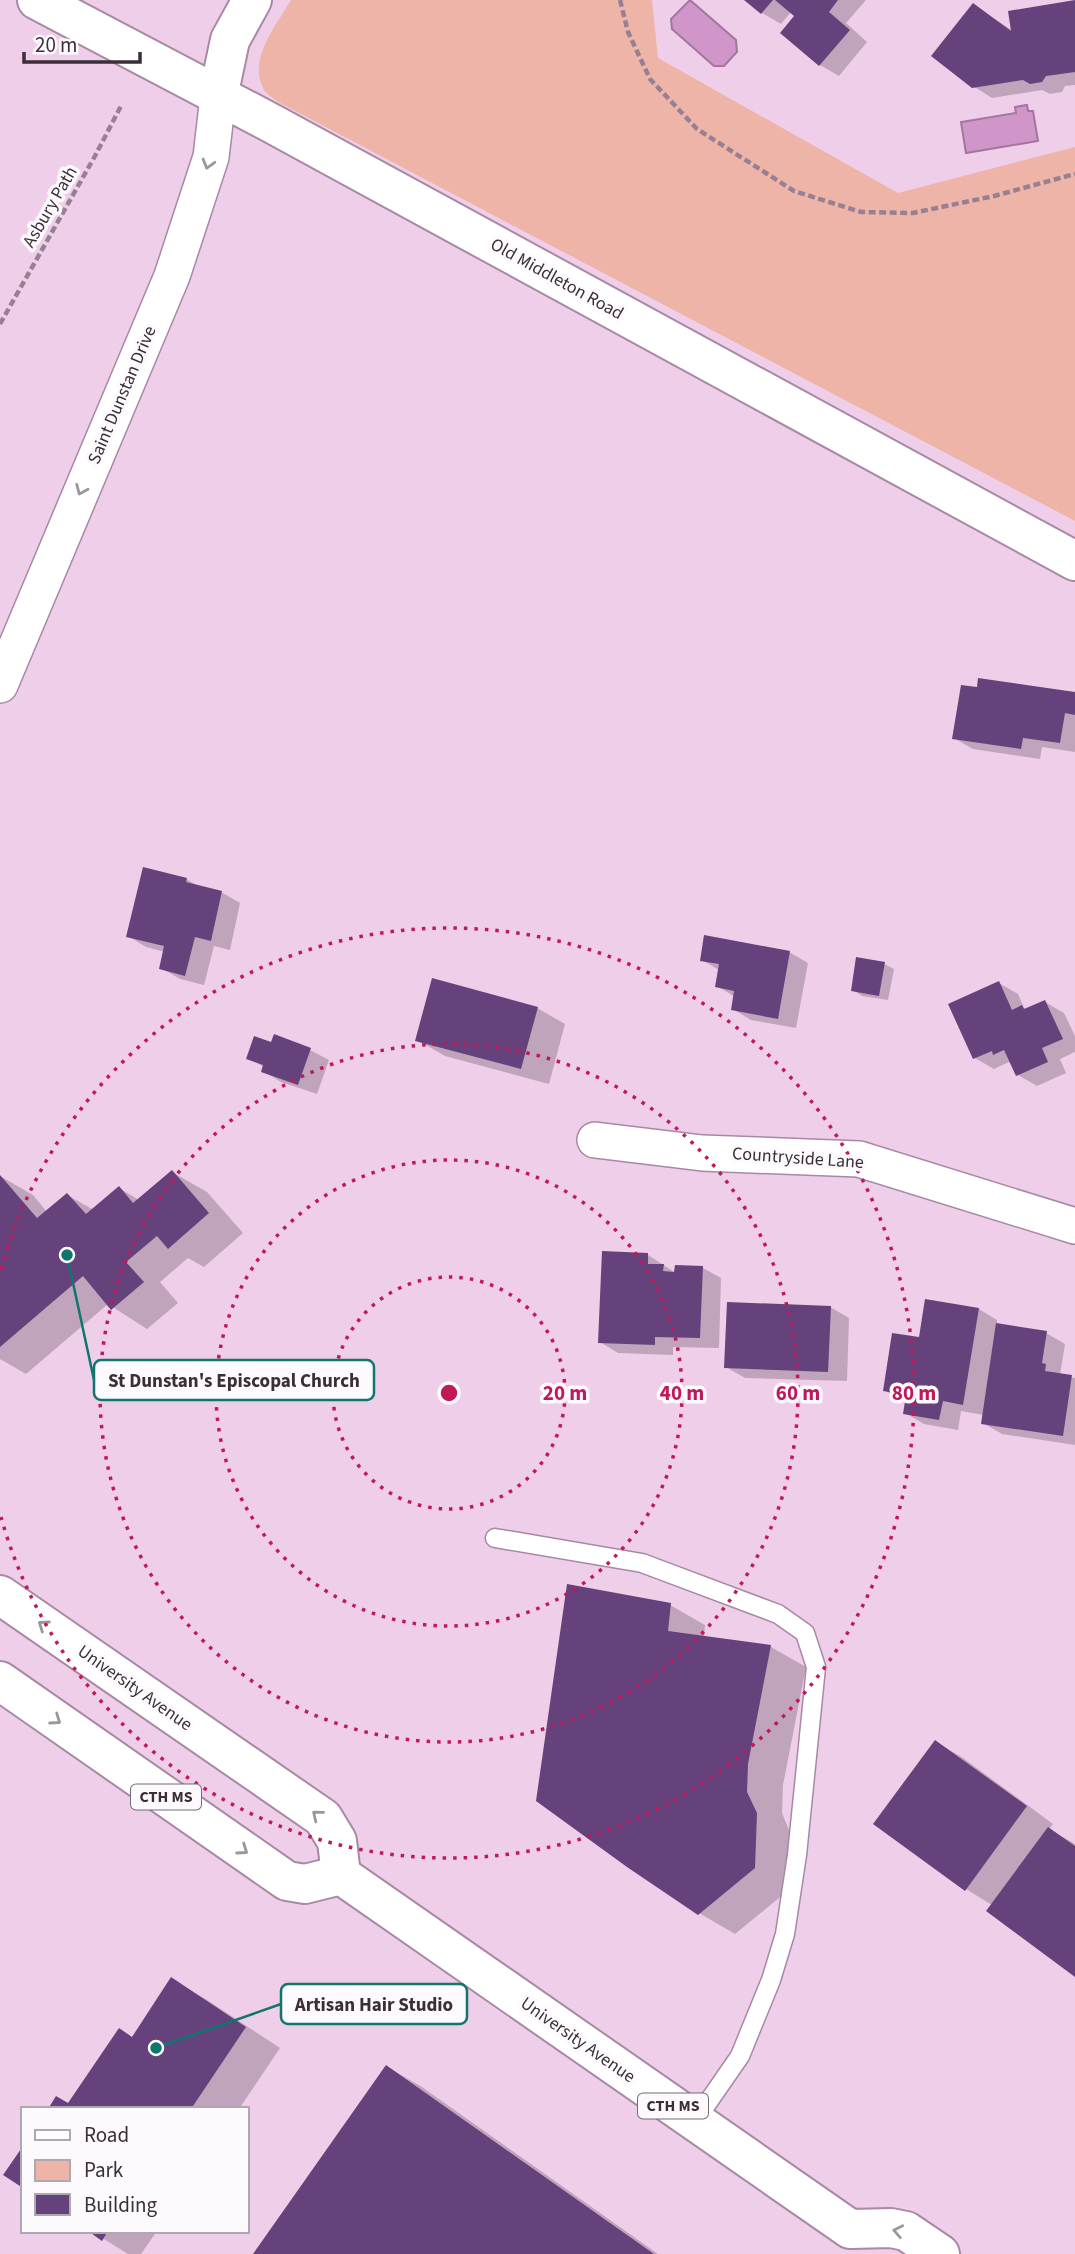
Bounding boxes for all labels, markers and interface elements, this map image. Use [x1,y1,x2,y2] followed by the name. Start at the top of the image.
[24,21,140,65] scale bar
[35,30,77,60] text: 20 m
[201,158,216,170] one-way arrow
[17,162,83,252] street label: Asbury Path
[486,232,628,326] street label: Old Middleton Road
[82,322,162,468] street label: Saint Dunstan Drive
[76,484,90,496] one-way arrow
[731,1141,865,1175] street label: Countryside Lane
[94,1360,374,1400] callout: St Dunstan's Episcopal Church
[108,1368,360,1395] text: St Dunstan's Episcopal Church
[543,1378,587,1408] text: 20 m
[660,1378,704,1408] text: 40 m
[776,1378,820,1408] text: 60 m
[892,1378,936,1408] text: 80 m
[437,1381,461,1405] centre of rings
[38,1621,51,1633] one-way arrow
[73,1639,197,1737] street label: University Avenue
[48,1712,61,1724] one-way arrow
[131,1784,201,1810] road number: CTH MS
[312,1810,324,1823] one-way arrow
[235,1842,248,1854] one-way arrow
[281,1984,467,2024] callout: Artisan Hair Studio
[516,1991,640,2089] street label: University Avenue
[294,1992,453,2019] text: Artisan Hair Studio
[638,2094,708,2118] road number: CTH MS
[21,2107,248,2233] legend
[84,2120,129,2150] text: Road
[84,2155,124,2185] text: Park
[84,2190,158,2220] text: Building
[893,2224,904,2239] one-way arrow

